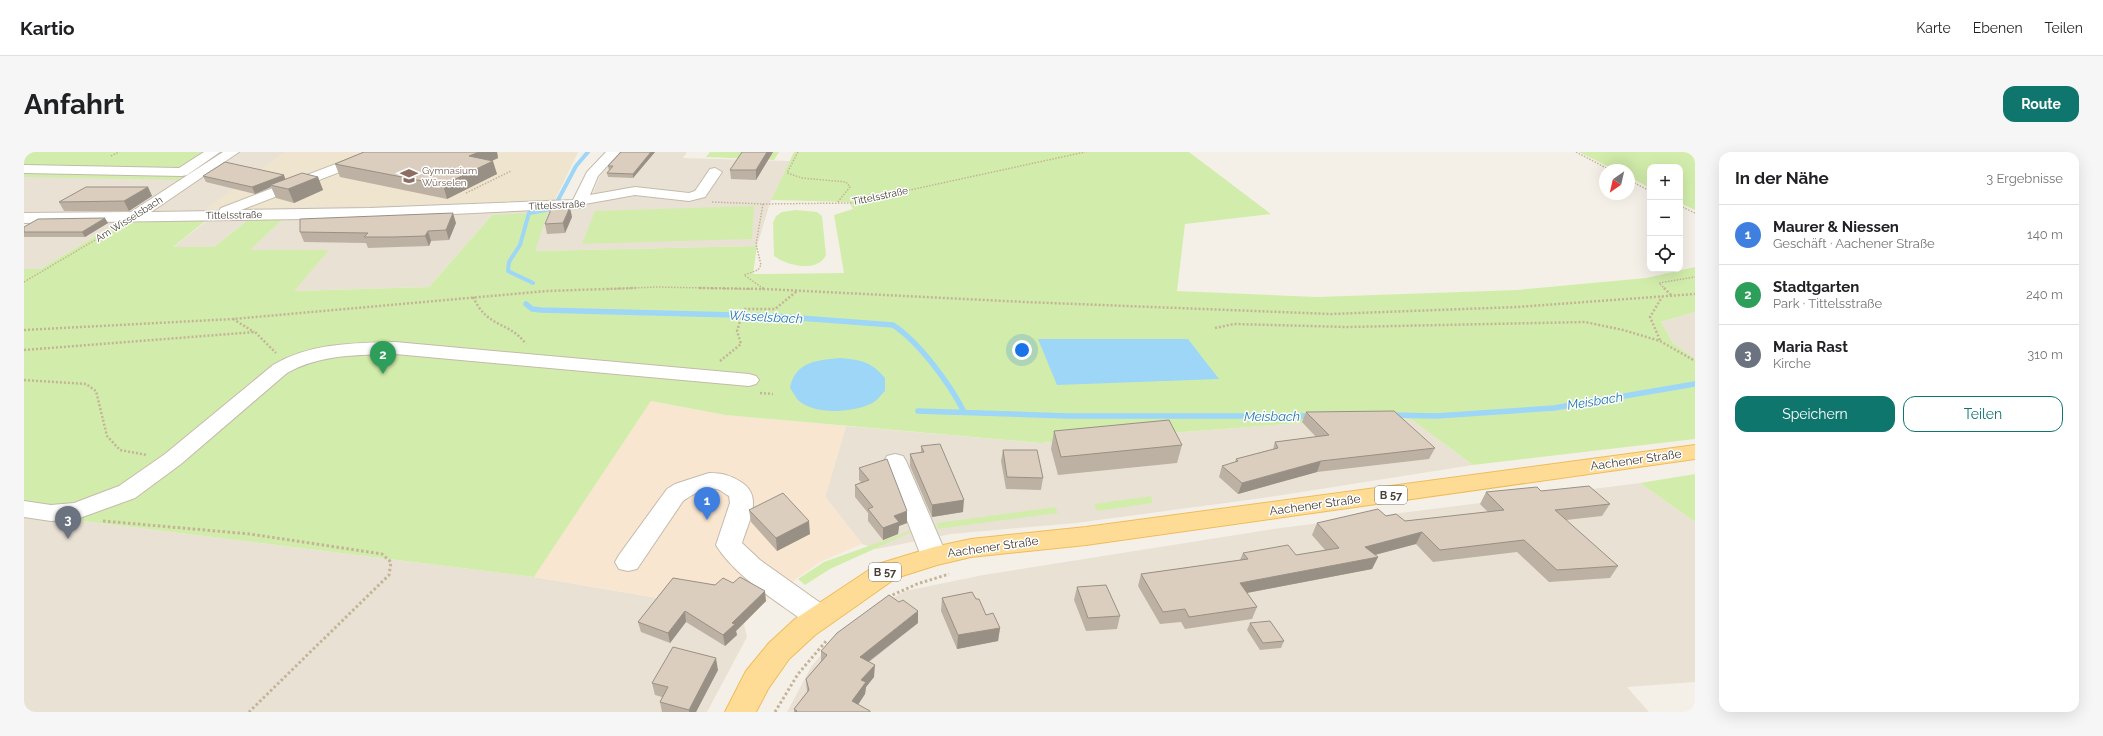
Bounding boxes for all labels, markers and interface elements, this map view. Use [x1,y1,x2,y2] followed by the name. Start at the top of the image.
[20,17,75,39] text: Kartio
[1916,20,1951,36] text: Karte
[1973,20,2023,36] text: Ebenen
[2045,20,2083,36] text: Teilen
[2003,86,2079,122] button: Route
[24,88,125,121] text: Anfahrt
[1599,164,1635,200] north arrow
[1647,164,1683,272] map controls
[1647,164,1683,200] button: +
[422,165,477,188] place label: Gymnasium Würselen
[399,166,419,186] school or university icon: Gymnasium Würselen
[1735,168,1829,188] text: In der Nähe
[1986,171,2063,186] text: 3 Ergebnisse
[851,185,909,207] street label: Tittelsstraße
[94,194,165,244] street label: Am Wisselsbach
[528,198,586,212] street label: Tittelsstraße
[1647,200,1683,236] button: −
[206,209,263,221] street label: Tittelsstraße
[1773,218,1899,236] text: Maurer & Niessen
[1745,227,1751,242] text: 1
[2027,227,2063,242] text: 140 m
[1647,236,1683,272] button: locate
[1773,236,1935,251] text: Geschäft · Aachener Straße
[1773,278,1859,296] text: Stadtgarten
[1744,287,1752,302] text: 2
[2026,287,2063,302] text: 240 m
[1773,296,1882,311] text: Park · Tittelsstraße
[729,308,803,326] water label: Wisselsbach
[1773,338,1848,356] text: Maria Rast
[1012,340,1032,360] your location
[370,341,396,374] pin: 2
[1744,347,1752,362] text: 3
[2027,347,2063,362] text: 310 m
[1773,356,1811,371] text: Kirche
[1566,389,1624,413] water label: Meisbach
[1735,396,1895,432] button: Speichern
[1903,396,2063,432] button: Teilen
[1244,409,1300,424] water label: Meisbach
[1590,447,1682,473] street label: Aachener Straße
[1375,486,1407,504] road number: B 57
[694,487,720,520] pin: 1
[1269,492,1361,518] street label: Aachener Straße
[55,506,81,539] pin: 3
[947,534,1039,560] street label: Aachener Straße
[869,563,901,581] road number: B 57

